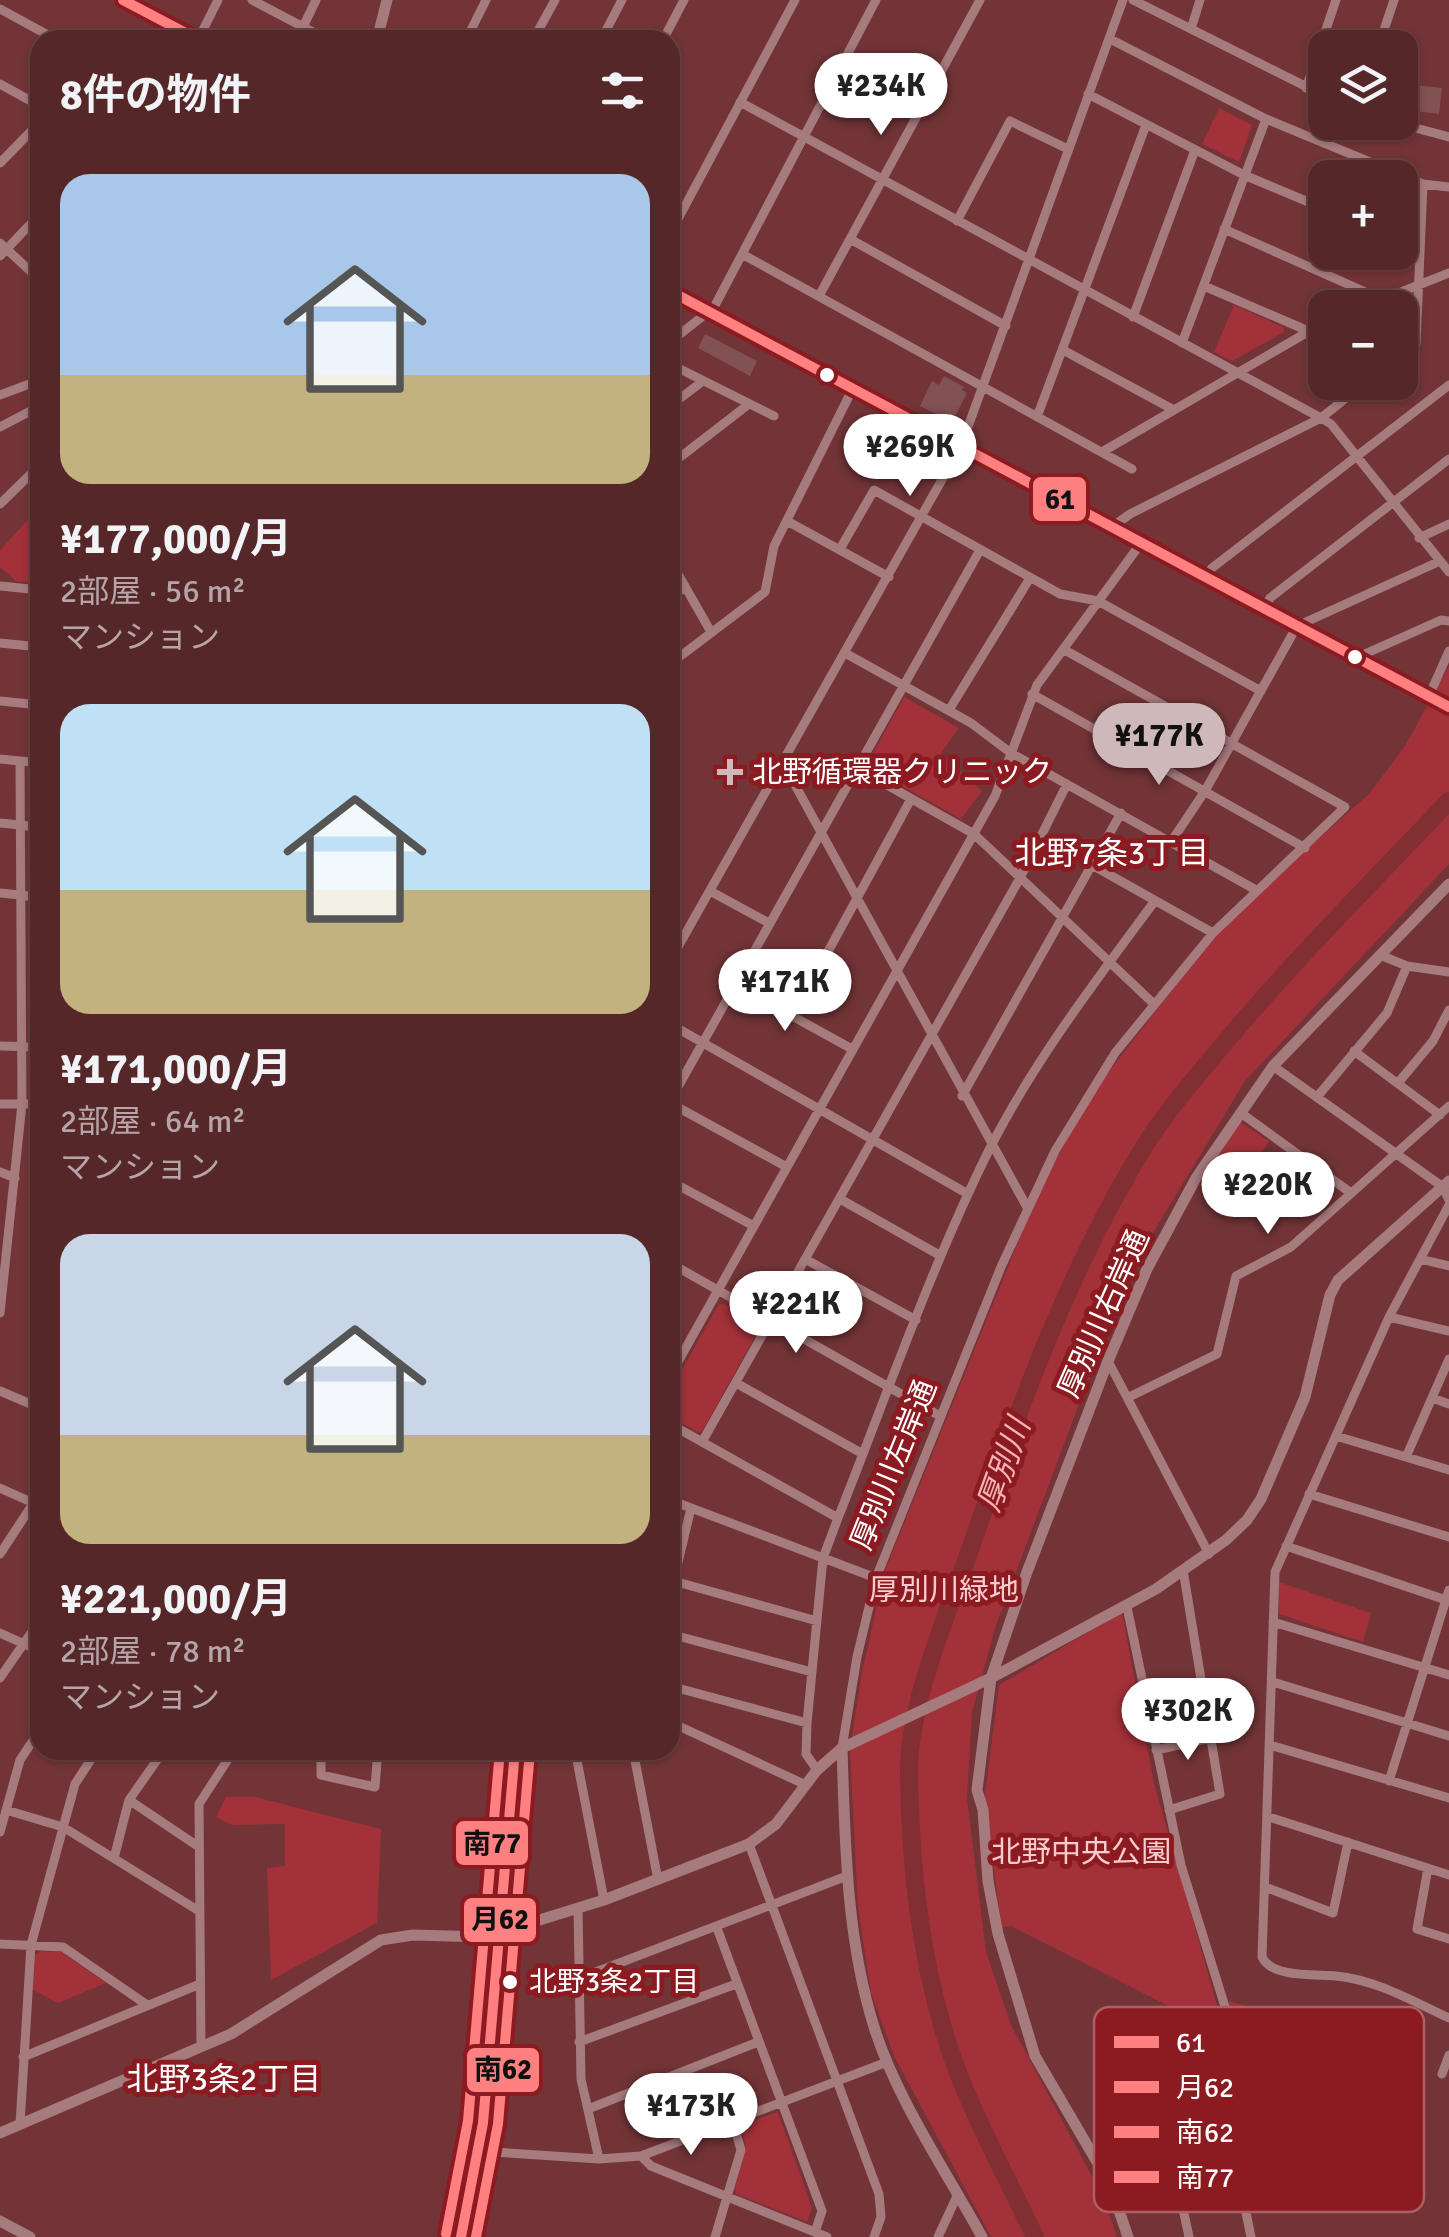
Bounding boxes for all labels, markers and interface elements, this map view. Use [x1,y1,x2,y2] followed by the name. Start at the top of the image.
[1308,30,1418,400] map controls
[1308,30,1418,140] button: layers
[811,53,951,138] pin: ¥234K
[595,63,650,118] icon: filters
[837,66,925,105] text: ¥234K
[60,70,251,121] text: 8件の物件
[1308,160,1418,270] button: +
[265,239,445,419] icon: home
[1308,290,1418,400] button: −
[817,365,837,385] unlabelled marker
[840,414,980,499] pin: ¥269K
[866,427,954,466] text: ¥269K
[1031,475,1088,523] line badge: 61
[1045,483,1075,517] text: 61
[60,514,292,565] text: ¥177,000/月
[60,572,246,611] text: 2部屋 · 56 m²
[60,618,220,657] text: マンション
[1345,647,1365,667] unlabelled marker
[1089,703,1229,788] pin: ¥177K
[1115,716,1203,755] text: ¥177K
[752,754,1052,791] place label: 北野循環器クリニック
[717,759,743,785] marker: 北野循環器クリニック
[265,769,445,949] icon: home
[1015,834,1209,873] district label: 北野7条3丁目
[715,949,855,1034] pin: ¥171K
[741,962,829,1001] text: ¥171K
[60,1044,292,1095] text: ¥171,000/月
[60,1102,246,1141] text: 2部屋 · 64 m²
[60,1148,220,1187] text: マンション
[1198,1152,1338,1237] pin: ¥220K
[1224,1165,1312,1204] text: ¥220K
[1050,1224,1158,1404] street label: 厚別川右岸通
[726,1271,866,1356] pin: ¥221K
[752,1284,840,1323] text: ¥221K
[265,1299,445,1479] icon: home
[843,1375,945,1555] street label: 厚別川左岸通
[969,1410,1040,1517] water label: 厚別川
[869,1572,1019,1609] park label: 厚別川緑地
[60,1574,292,1625] text: ¥221,000/月
[60,1632,246,1671] text: 2部屋 · 78 m²
[60,1678,220,1717] text: マンション
[1118,1678,1258,1763] pin: ¥302K
[1144,1691,1232,1730] text: ¥302K
[454,1819,530,1867] line badge: 南77
[463,1827,521,1861] text: 南77
[991,1834,1171,1871] park label: 北野中央公園
[462,1896,538,1944] line badge: 月62
[471,1903,529,1937] text: 月62
[529,1965,699,1999] place label: 北野3条2丁目
[500,1972,520,1992] marker: 北野3条2丁目
[1094,2007,1424,2212] legend
[1176,2026,1206,2060] text: 61
[465,2046,541,2094] line badge: 南62
[474,2053,532,2087] text: 南62
[127,2060,321,2099] district label: 北野3条2丁目
[1176,2071,1234,2105] text: 月62
[621,2073,761,2158] pin: ¥173K
[647,2086,735,2125] text: ¥173K
[1176,2116,1234,2150] text: 南62
[1176,2161,1234,2195] text: 南77

